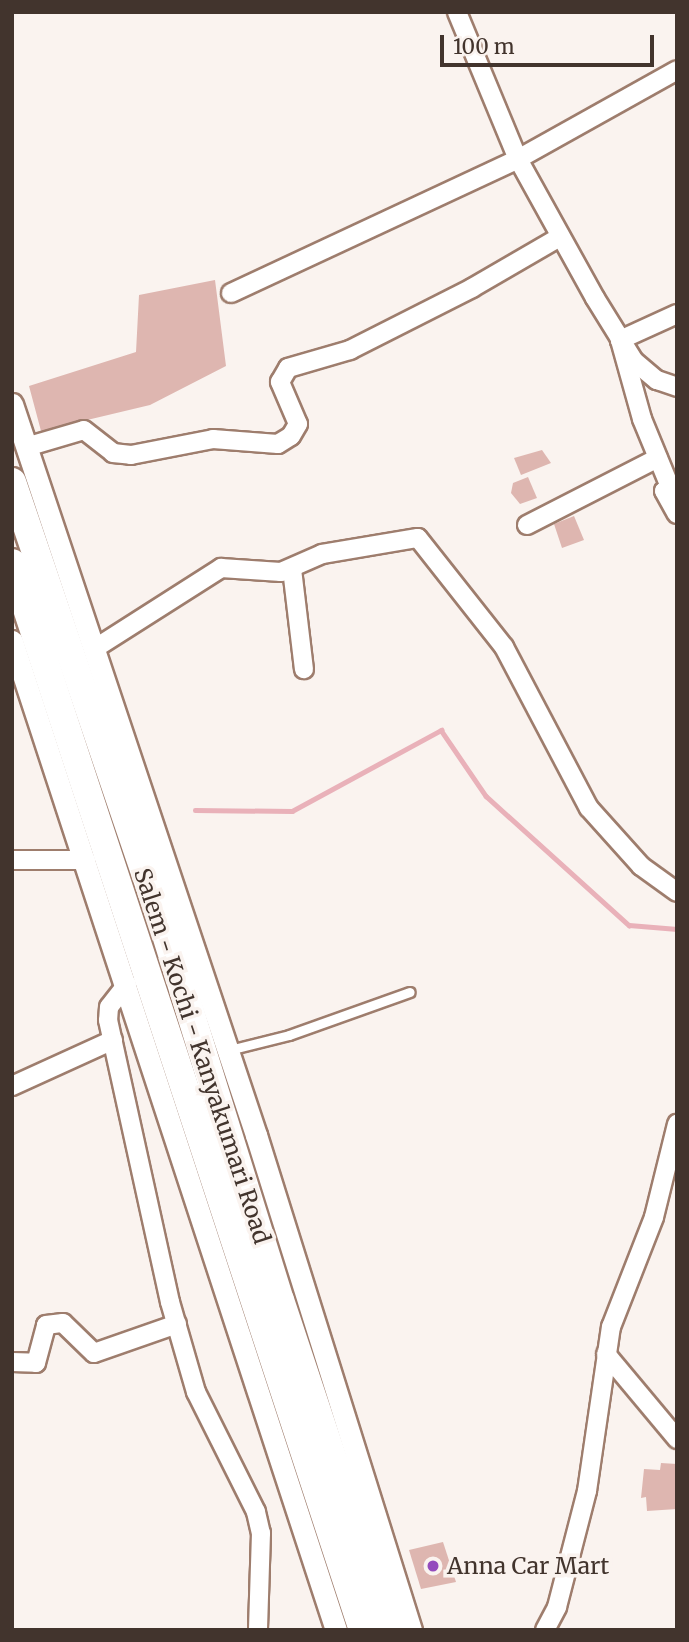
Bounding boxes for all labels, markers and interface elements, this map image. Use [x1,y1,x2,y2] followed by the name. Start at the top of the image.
[444,21,658,65] scale bar
[453,33,515,60] text: 100 m
[128,865,276,1247] street label: Salem - Kochi - Kanyakumari Road
[447,1552,609,1580] place label: Anna Car Mart
[425,1558,441,1574] marker: Anna Car Mart

